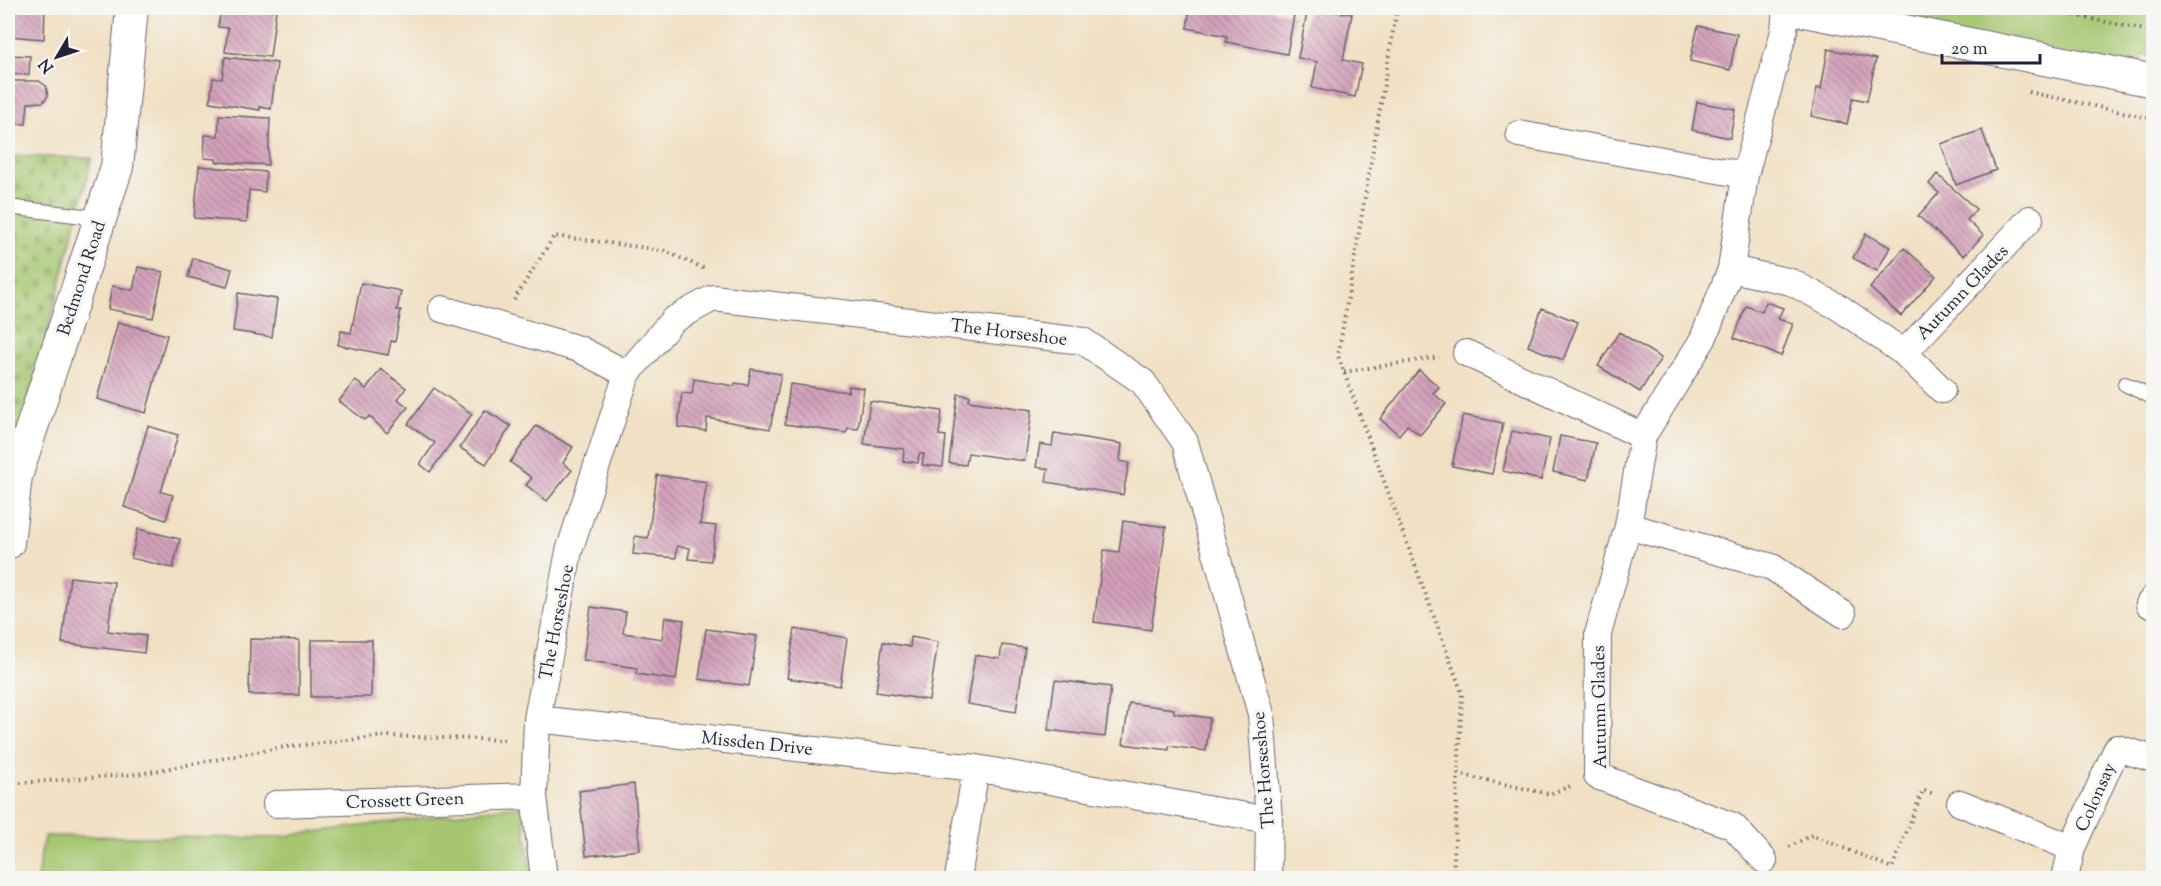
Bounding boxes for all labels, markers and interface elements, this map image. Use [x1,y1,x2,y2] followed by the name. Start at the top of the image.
[27,27,87,87] north arrow
[1942,27,2040,65] scale bar
[1951,37,1988,63] text: 20 m
[34,52,60,77] text: N
[52,218,114,339] street label: Bedmond Road
[1911,240,2016,347] street label: Autumn Glades
[949,314,1069,354] street label: The Horseshoe
[534,562,582,682] street label: The Horseshoe
[1587,645,1615,769] street label: Autumn Glades
[1247,710,1283,829] street label: The Horseshoe
[700,726,814,764] street label: Missden Drive
[2070,759,2124,837] street label: Colonsay
[345,787,465,817] street label: Crossett Green

